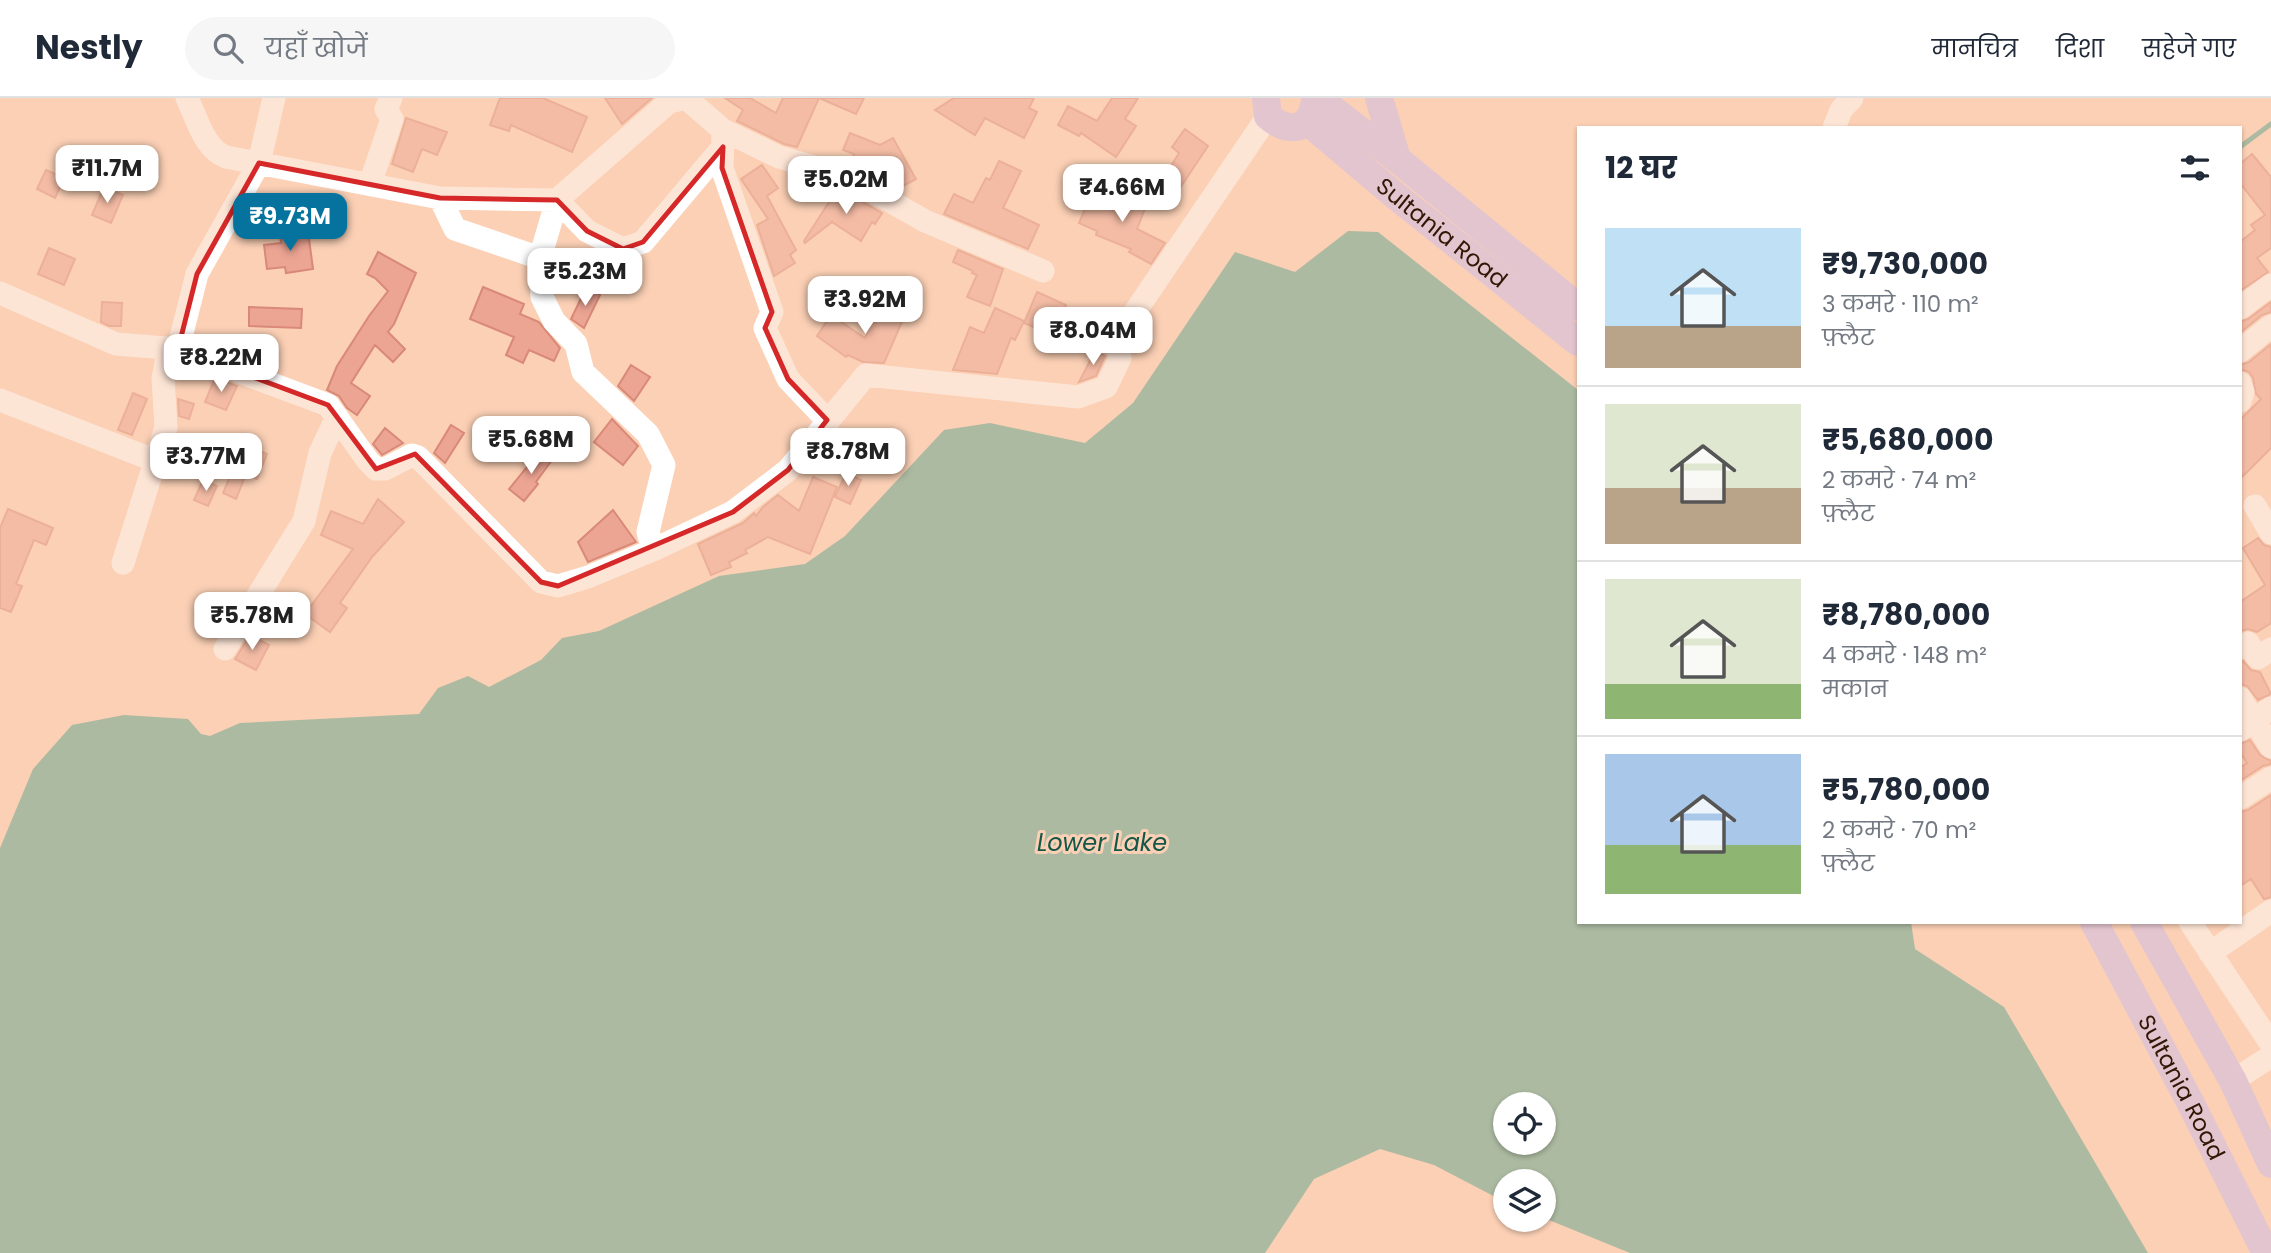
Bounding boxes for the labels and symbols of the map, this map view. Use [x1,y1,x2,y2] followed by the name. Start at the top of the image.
[50,146,164,205] pin: ₹11.7M
[789,156,903,216] pin: ₹5.02M
[1065,164,1179,224] pin: ₹4.66M
[1369,170,1514,295] street label: Sultania Road
[233,194,347,253] pin: ₹9.73M
[528,248,642,308] pin: ₹5.23M
[808,276,922,336] pin: ₹3.92M
[1036,308,1150,367] pin: ₹8.04M
[164,334,278,394] pin: ₹8.22M
[474,416,588,476] pin: ₹5.68M
[791,428,905,488] pin: ₹8.78M
[149,434,263,493] pin: ₹3.77M
[195,592,309,652] pin: ₹5.78M
[1037,826,1167,859] water label: Lower Lake
[2130,1009,2233,1165] street label: Sultania Road

